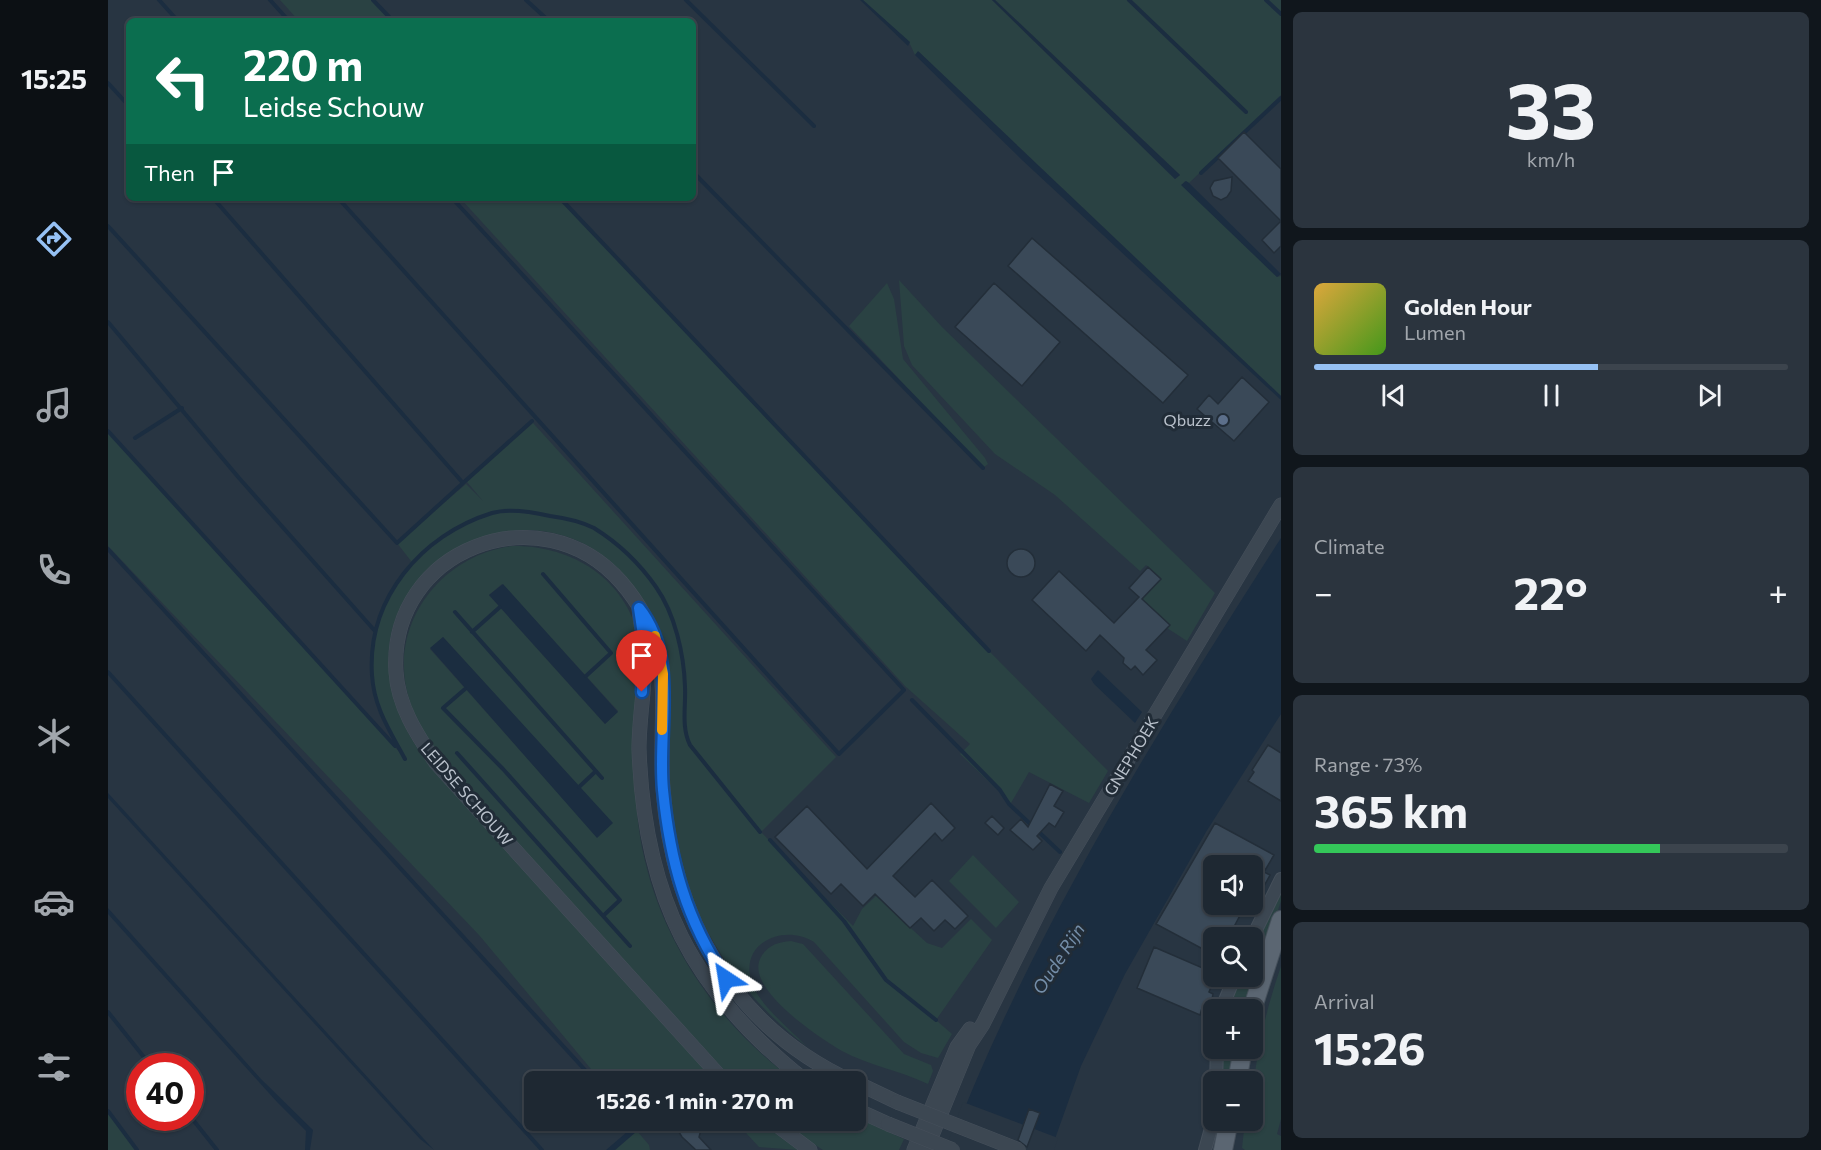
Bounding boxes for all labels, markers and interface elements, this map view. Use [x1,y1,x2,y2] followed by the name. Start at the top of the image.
[243,38,363,90] text: 220 m
[144,42,222,120] icon: left
[1506,60,1596,155] text: 33
[21,62,87,95] text: 15:25
[243,90,424,123] text: Leidse Schouw
[1527,147,1575,171] text: km/h
[207,156,240,189] icon: arrive
[144,159,195,186] text: Then
[33,218,75,260] icon: directions
[1404,293,1532,320] text: Golden Hour
[1404,320,1466,344] text: Lumen
[1377,379,1410,412] icon: previous
[1535,379,1568,412] icon: pause
[1693,379,1726,412] icon: next
[33,384,75,426] icon: music
[1164,410,1211,429] place label: Qbuzz
[1216,413,1230,427] marker: Qbuzz
[1314,534,1384,558] text: Climate
[33,549,75,591] icon: phone
[1514,564,1588,619] text: 22°
[1314,571,1333,612] text: −
[1769,571,1788,612] text: +
[616,630,667,692] pin
[625,639,658,672] icon: arrive
[1100,713,1162,799] street label: GNEPHOEK
[33,715,75,757] icon: climate
[417,738,517,849] street label: LEIDSE SCHOUW
[1314,752,1422,776] text: Range · 73%
[1314,782,1468,837] text: 365 km
[1203,855,1263,1131] map controls
[1203,855,1263,915] button: sound
[33,881,75,923] icon: car
[1027,919,1089,998] water label: Oude Rijn
[1203,927,1263,987] button: search
[694,947,758,1011] position arrow
[1314,989,1375,1013] text: Arrival
[1203,999,1263,1059] button: +
[1314,1019,1426,1074] text: 15:26
[33,1046,75,1088] icon: filters
[126,1053,204,1131] speed limit sign: 40
[1203,1071,1263,1131] button: −
[596,1087,794,1114] text: 15:26 · 1 min · 270 m

